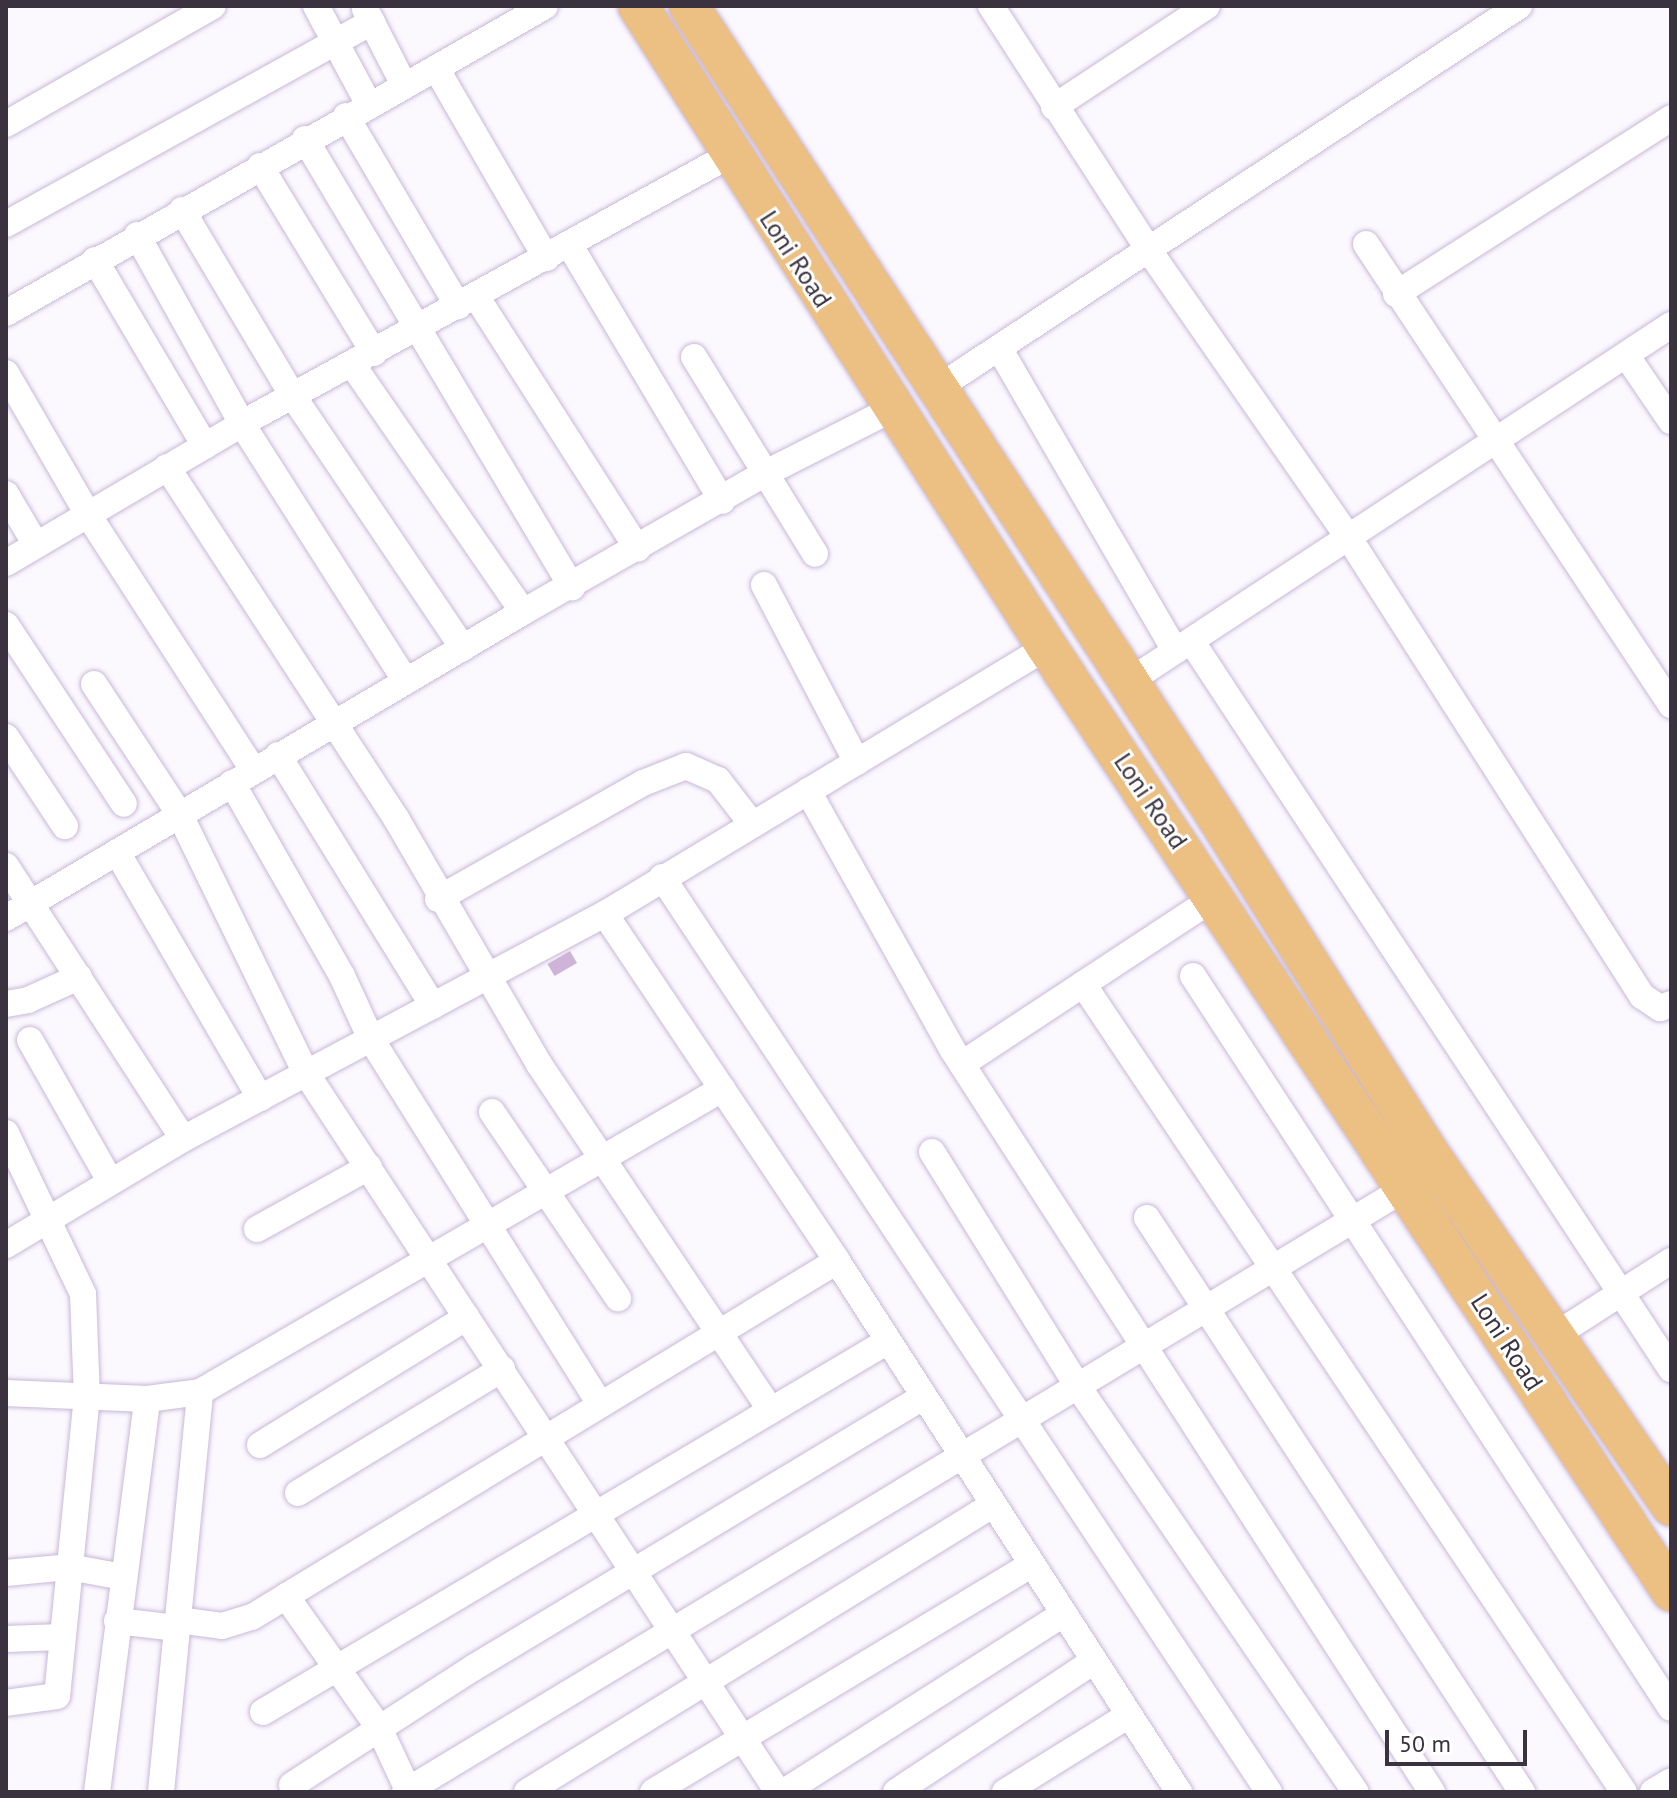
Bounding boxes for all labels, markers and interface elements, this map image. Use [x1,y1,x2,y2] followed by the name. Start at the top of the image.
[753,205,839,313] street label: Loni Road
[1108,747,1194,855] street label: Loni Road
[1464,1288,1550,1396] street label: Loni Road
[1389,1714,1531,1764] scale bar
[1399,1728,1451,1759] text: 50 m

